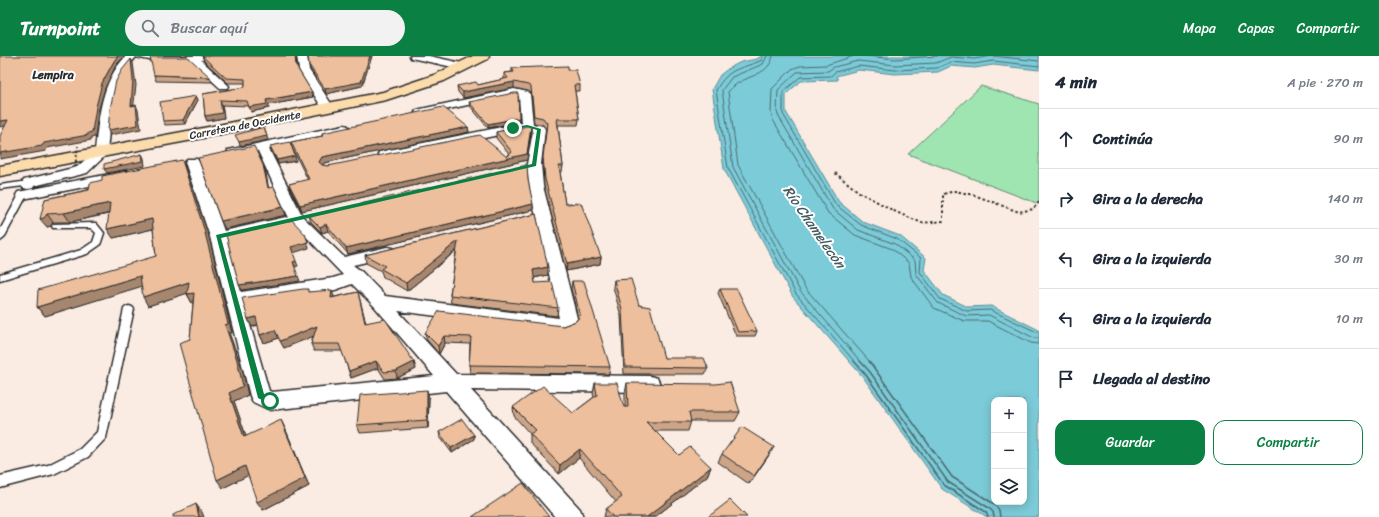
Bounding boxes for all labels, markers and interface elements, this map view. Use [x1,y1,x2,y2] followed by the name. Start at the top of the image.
[125,10,405,46] search box
[20,12,101,45] text: Turnpoint
[171,15,247,41] text: Buscar aquí
[1183,16,1216,41] text: Mapa
[1238,16,1275,41] text: Capas
[1297,16,1359,41] text: Compartir
[139,17,161,39] icon: search
[32,64,75,86] district label: Lempira
[1055,67,1097,97] text: 4 min
[1287,71,1363,94] text: A pie · 270 m
[188,105,303,145] street label: Carretera de Occidente
[504,119,522,137] route end
[1093,126,1152,152] text: Continúa
[1333,127,1363,150] text: 90 m
[1055,128,1077,150] icon: ahead
[776,180,853,275] water label: Río Chamelecón
[1093,186,1203,212] text: Gira a la derecha
[1328,187,1363,210] text: 140 m
[1055,188,1077,210] icon: right
[1093,246,1211,272] text: Gira a la izquierda
[1334,247,1363,270] text: 30 m
[1055,248,1077,270] icon: left
[1093,306,1211,332] text: Gira a la izquierda
[1336,307,1363,330] text: 10 m
[1055,308,1077,330] icon: left
[1093,366,1210,392] text: Llegada al destino
[1055,368,1077,390] icon: arrive
[261,392,279,410] route start
[991,397,1027,505] map controls
[991,397,1027,433] button: +
[1055,420,1205,465] button: Guardar
[1213,420,1363,465] button: Compartir
[991,433,1027,469] button: −
[991,469,1027,505] button: layers

